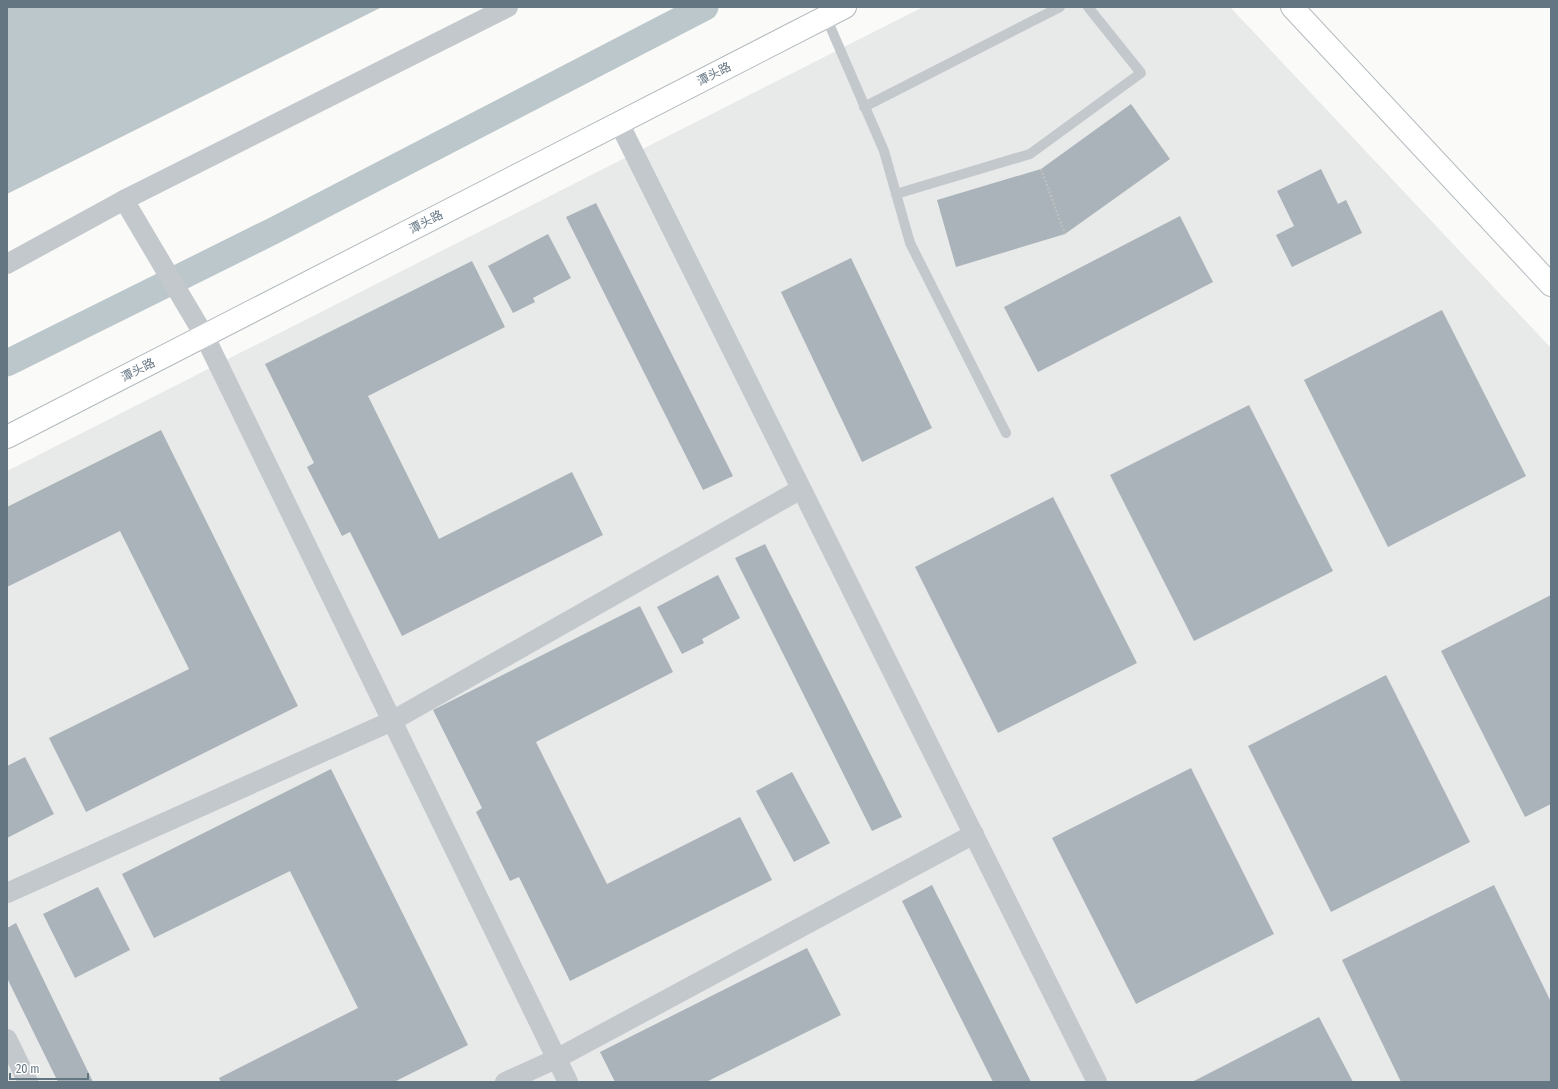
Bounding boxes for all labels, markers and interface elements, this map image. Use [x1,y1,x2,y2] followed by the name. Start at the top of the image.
[695,60,733,88] street label: 潭头路
[407,208,445,236] street label: 潭头路
[119,356,157,384] street label: 潭头路
[10,1055,88,1081] scale bar
[16,1062,40,1076] text: 20 m

